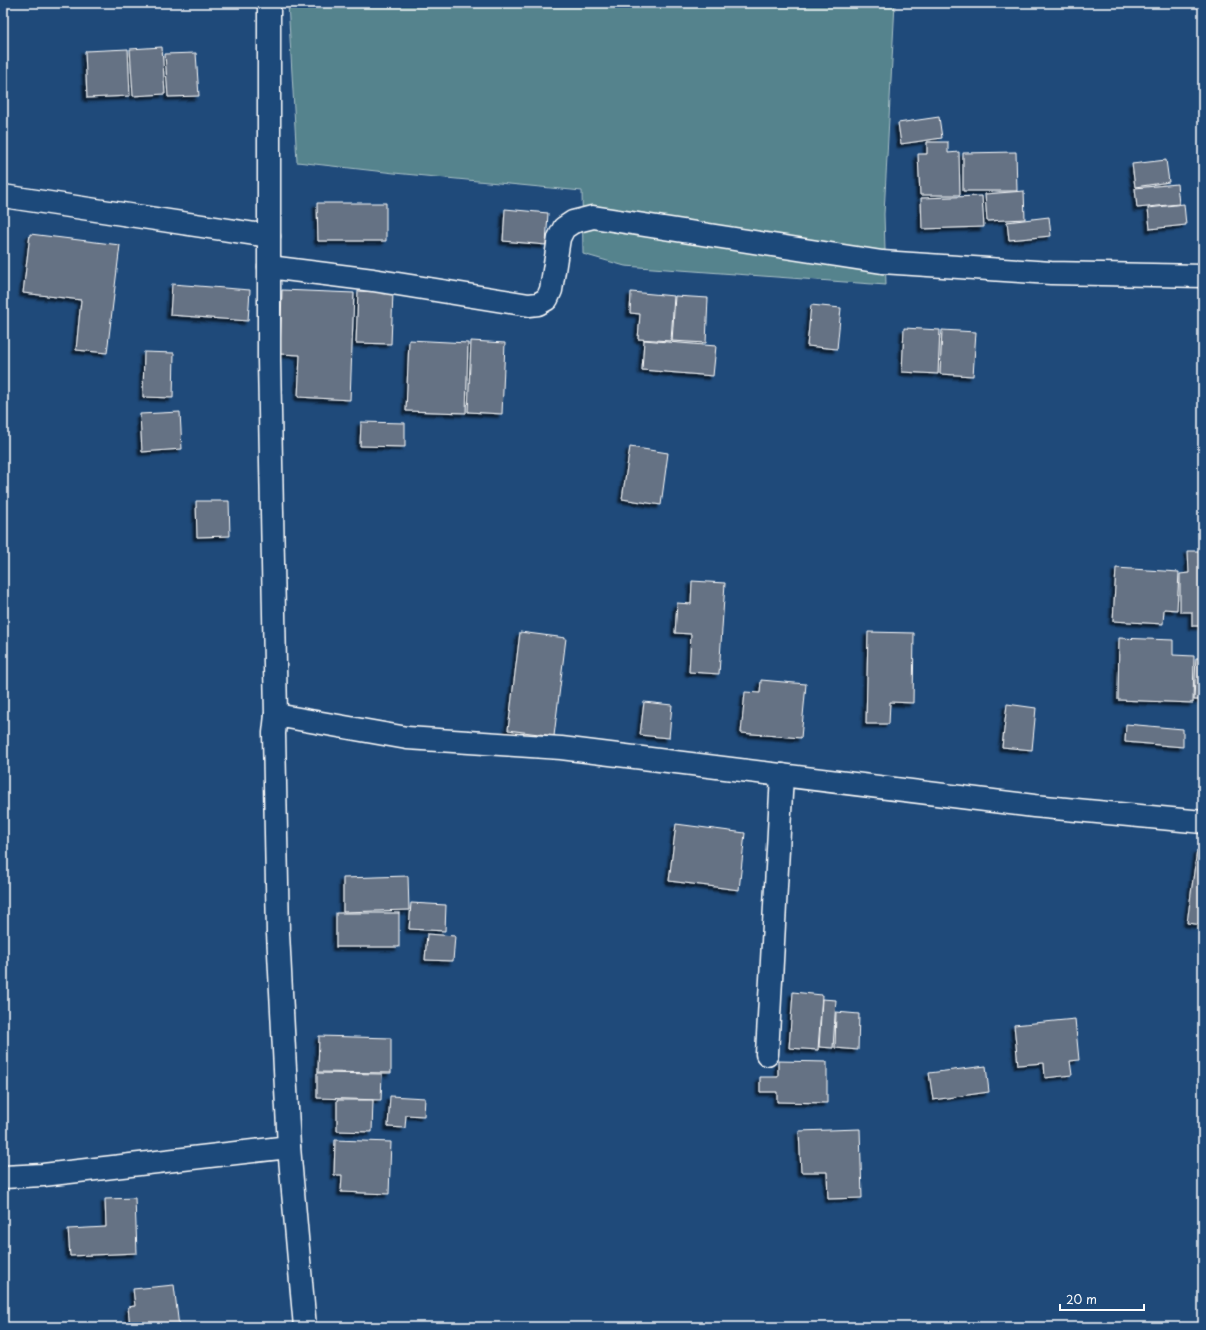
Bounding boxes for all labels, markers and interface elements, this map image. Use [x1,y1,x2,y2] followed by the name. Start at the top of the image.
[1060,1286,1144,1312] scale bar
[1066,1290,1097,1308] text: 20 m

